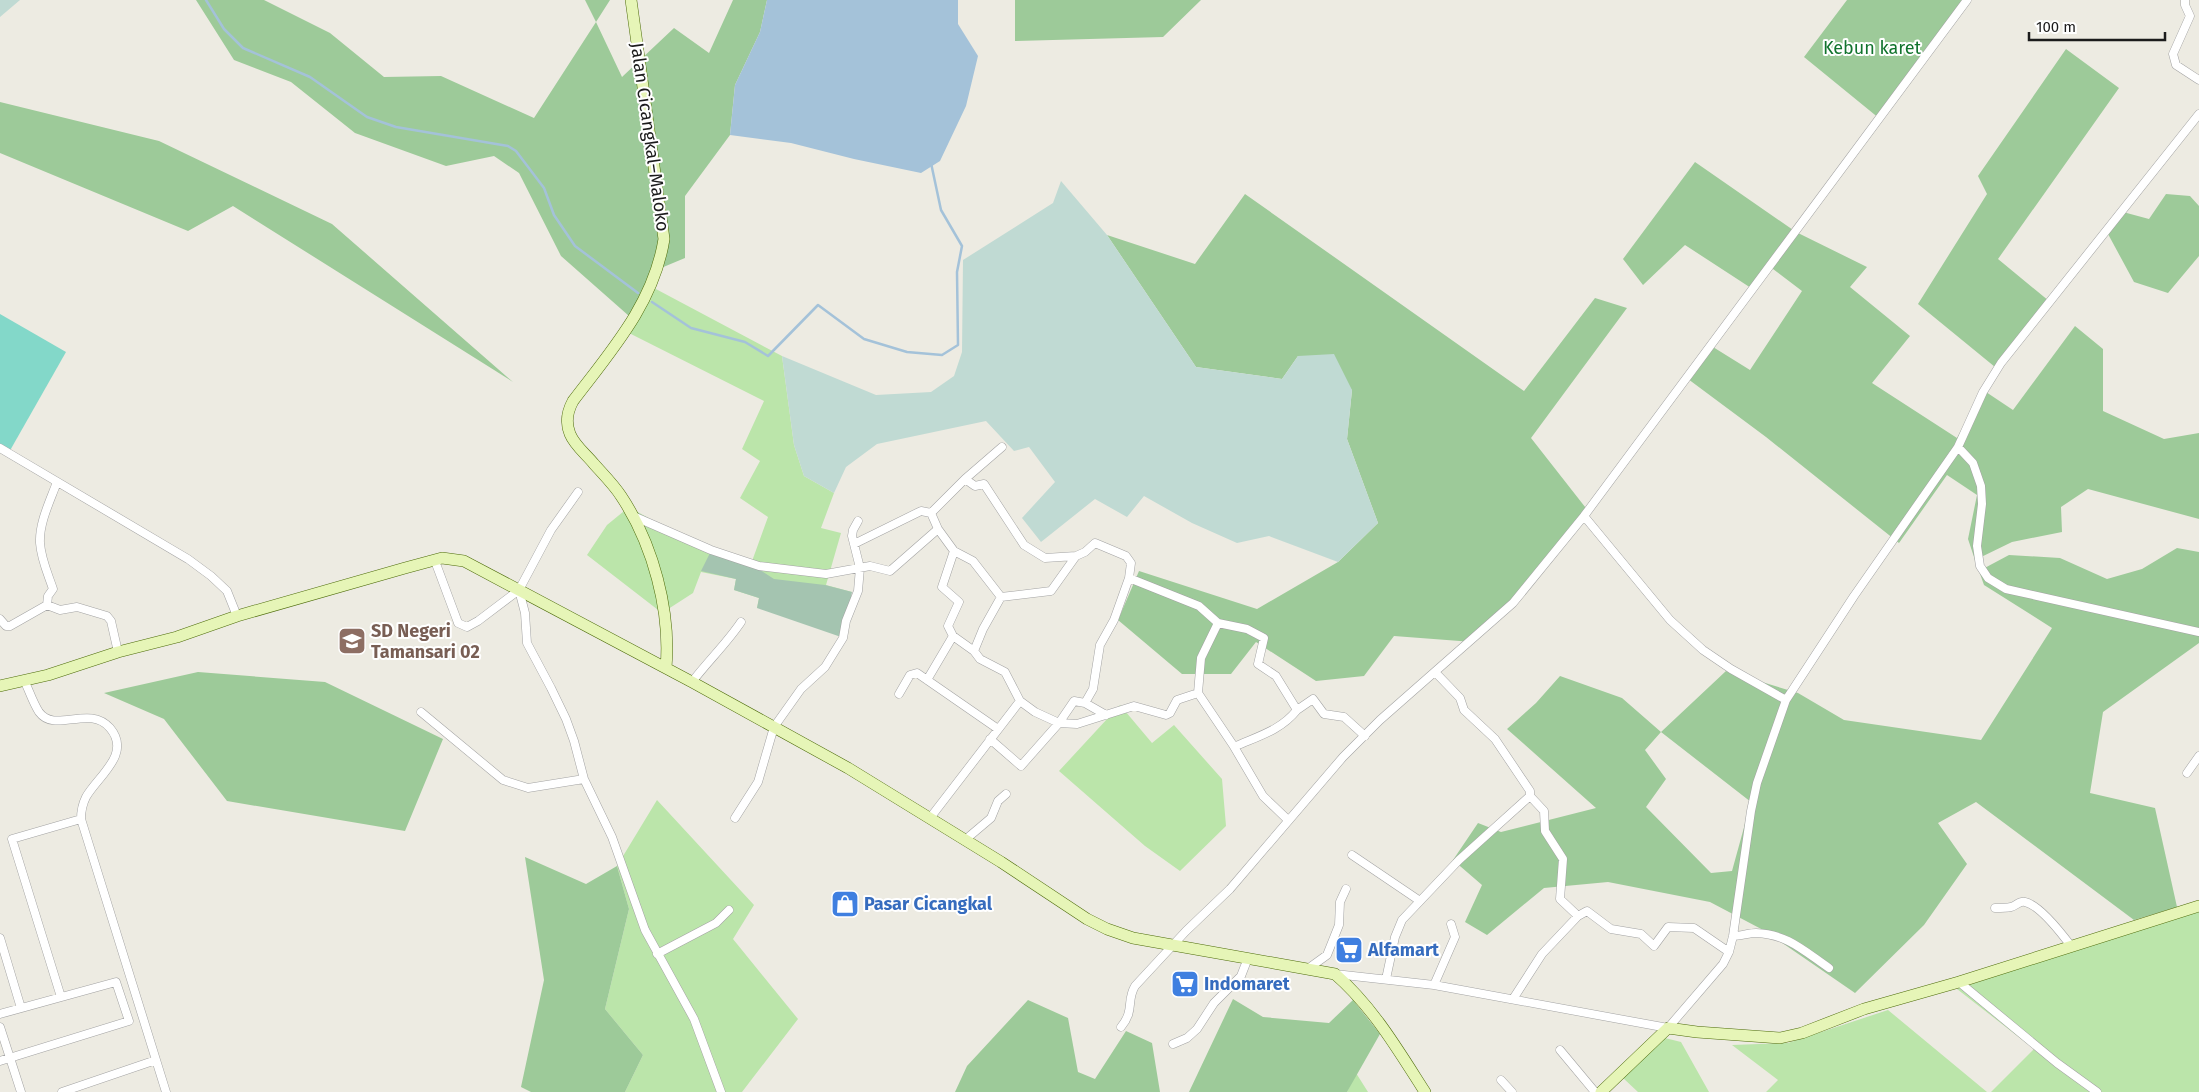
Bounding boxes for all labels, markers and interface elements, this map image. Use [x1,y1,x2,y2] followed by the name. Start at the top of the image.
[2029,10,2165,42] scale bar
[2036,18,2076,36] text: 100 m
[1823,37,1922,59] park label: Kebun karet
[626,41,674,233] street label: Jalan Cicangkal–Maloko
[371,620,480,663] place label: SD Negeri Tamansari 02
[337,626,367,656] school or university icon: SD Negeri Tamansari 02
[830,889,860,919] shop icon: Pasar Cicangkal
[864,893,993,915] place label: Pasar Cicangkal
[1334,935,1364,965] supermarket icon: Alfamart
[1367,939,1440,961] place label: Alfamart
[1170,969,1200,999] supermarket icon: Indomaret
[1204,973,1291,995] place label: Indomaret

